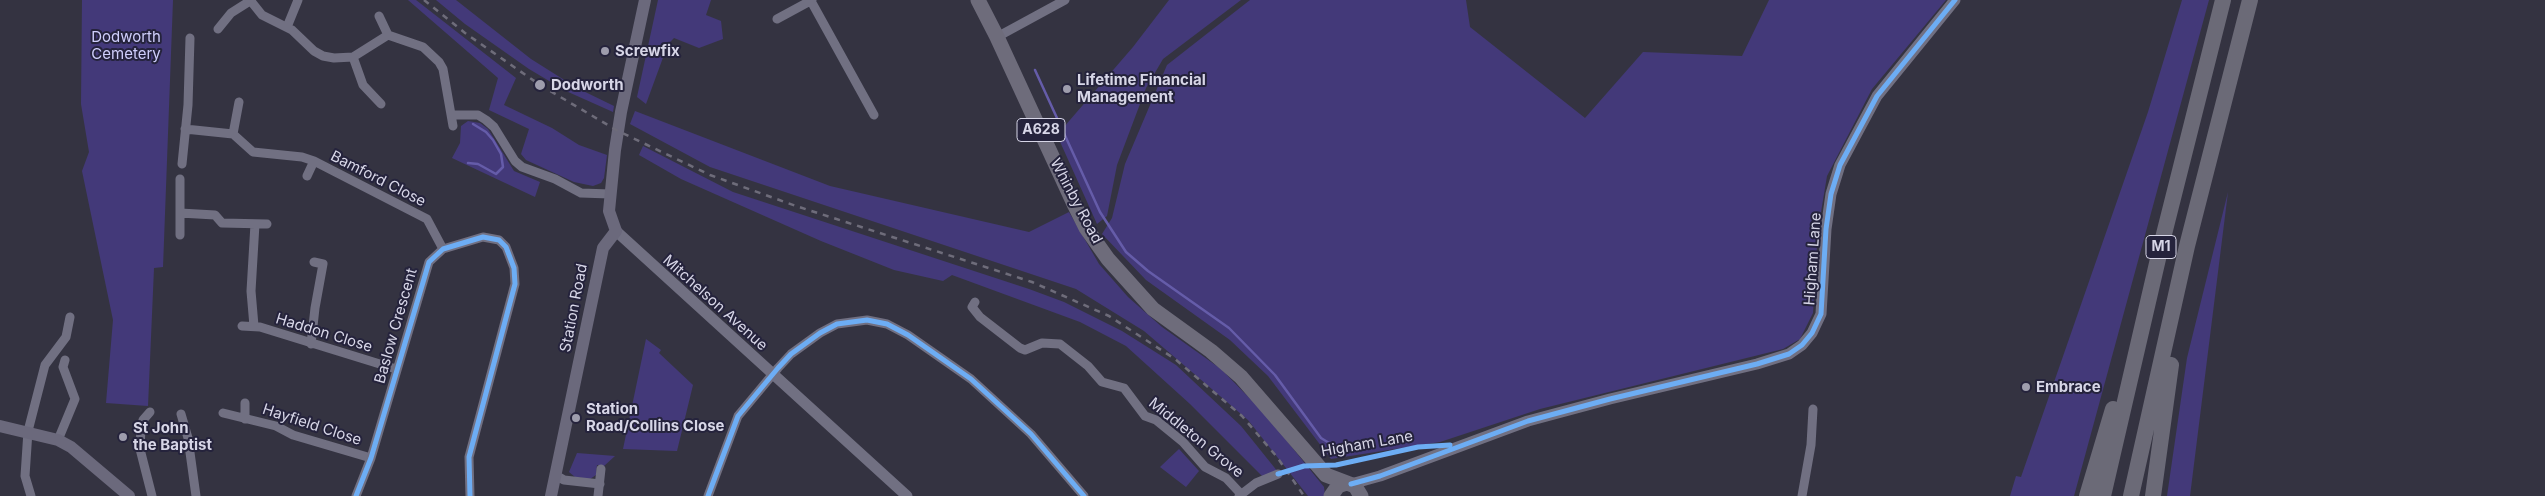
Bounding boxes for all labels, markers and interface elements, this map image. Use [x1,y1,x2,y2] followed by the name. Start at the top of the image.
[91,28,161,63] park label: Dodworth Cemetery
[615,42,680,60] place label: Screwfix
[599,45,611,57] marker: Screwfix
[1077,71,1206,106] place label: Lifetime Financial Management
[551,76,624,94] place label: Dodworth
[533,78,547,92] marker: Dodworth
[1061,83,1073,95] marker: Lifetime Financial Management
[1017,118,1065,142] road number: A628
[327,147,429,211] street label: Bamford Close
[1046,155,1106,247] street label: Whinby Road
[1801,212,1825,306] street label: Higham Lane
[2146,236,2176,258] road number: M1
[659,251,771,355] street label: Mitchelson Avenue
[557,262,591,354] street label: Station Road
[371,266,421,386] street label: Baslow Crescent
[273,310,375,356] street label: Haddon Close
[2036,378,2101,396] place label: Embrace
[2020,381,2032,393] marker: Embrace
[1145,394,1247,482] street label: Middleton Grove
[260,400,364,450] street label: Hayfield Close
[586,400,724,435] place label: Station Road/Collins Close
[570,412,582,424] marker: Station Road/Collins Close
[133,419,212,454] place label: St John the Baptist
[1320,427,1414,461] street label: Higham Lane
[117,431,129,443] marker: St John the Baptist

